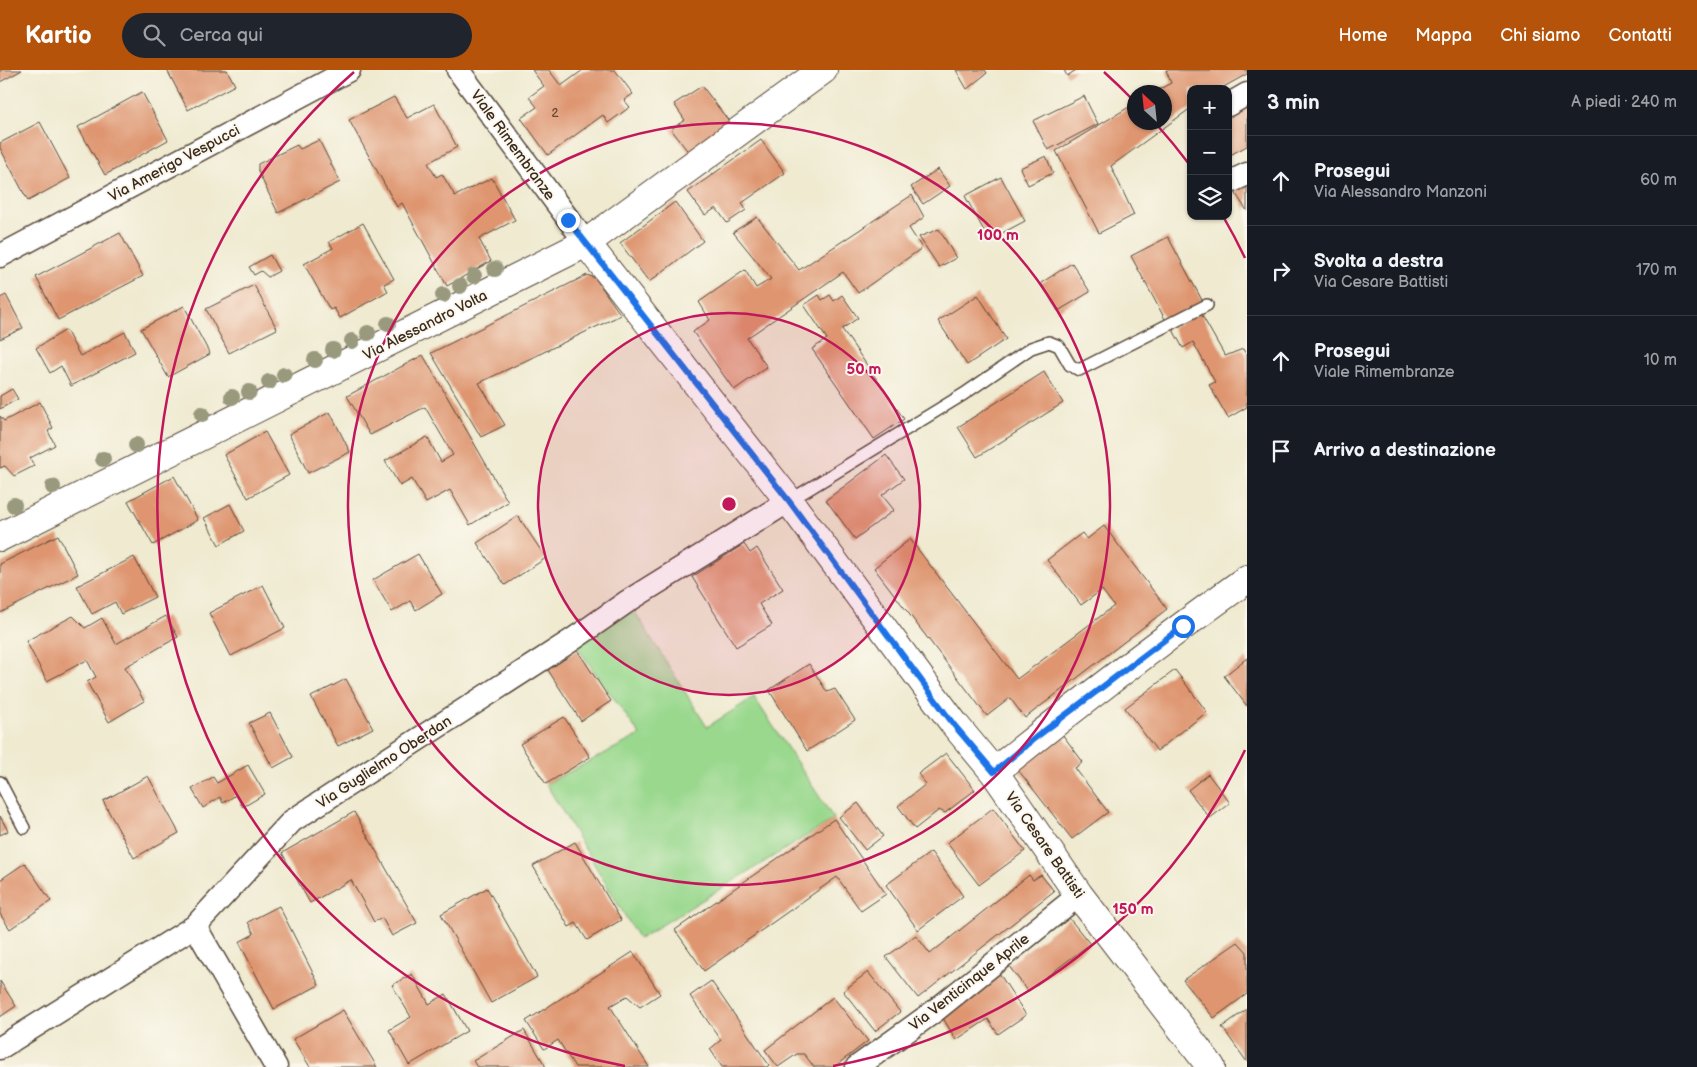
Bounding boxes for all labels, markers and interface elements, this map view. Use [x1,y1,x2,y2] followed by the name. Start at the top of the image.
[122,13,472,58] search box
[25,21,92,50] text: Kartio
[140,21,168,49] icon: search
[180,24,263,47] text: Cerca qui
[1338,25,1387,46] text: Home
[1415,25,1472,46] text: Mappa
[1500,25,1580,46] text: Chi siamo
[1608,25,1672,46] text: Contatti
[1127,85,1172,130] north arrow
[1187,85,1232,220] map controls
[1187,85,1232,130] button: +
[466,86,559,204] street label: Viale Rimembranze
[1267,90,1320,115] text: 3 min
[1571,93,1677,112] text: A piedi · 240 m
[551,106,559,121] house number: 2
[105,121,243,206] street label: Via Amerigo Vespucci
[1187,130,1232,175] button: −
[1314,160,1390,183] text: Prosegui
[1267,167,1295,195] icon: ahead
[1640,171,1677,190] text: 60 m
[1187,175,1232,220] button: layers
[1314,183,1487,202] text: Via Alessandro Manzoni
[557,209,580,232] route end
[977,226,1019,245] text: 100 m
[1314,250,1444,273] text: Svolta a destra
[1267,257,1295,285] icon: right
[1636,261,1677,280] text: 170 m
[1314,273,1448,292] text: Via Cesare Battisti
[360,286,491,365] street label: Via Alessandro Volta
[1314,340,1390,363] text: Prosegui
[1267,347,1295,375] icon: ahead
[1644,351,1677,370] text: 10 m
[847,360,882,379] text: 50 m
[1314,363,1455,382] text: Viale Rimembranze
[1267,437,1295,465] icon: arrive
[1314,439,1496,462] text: Arrivo a destinazione
[720,495,738,513] centre of rings
[1172,615,1195,638] route start
[313,712,455,813] street label: Via Guglielmo Oberdan
[1001,788,1088,902] street label: Via Cesare Battisti
[1112,900,1154,919] text: 150 m
[905,929,1033,1035] street label: Via Venticinque Aprile

